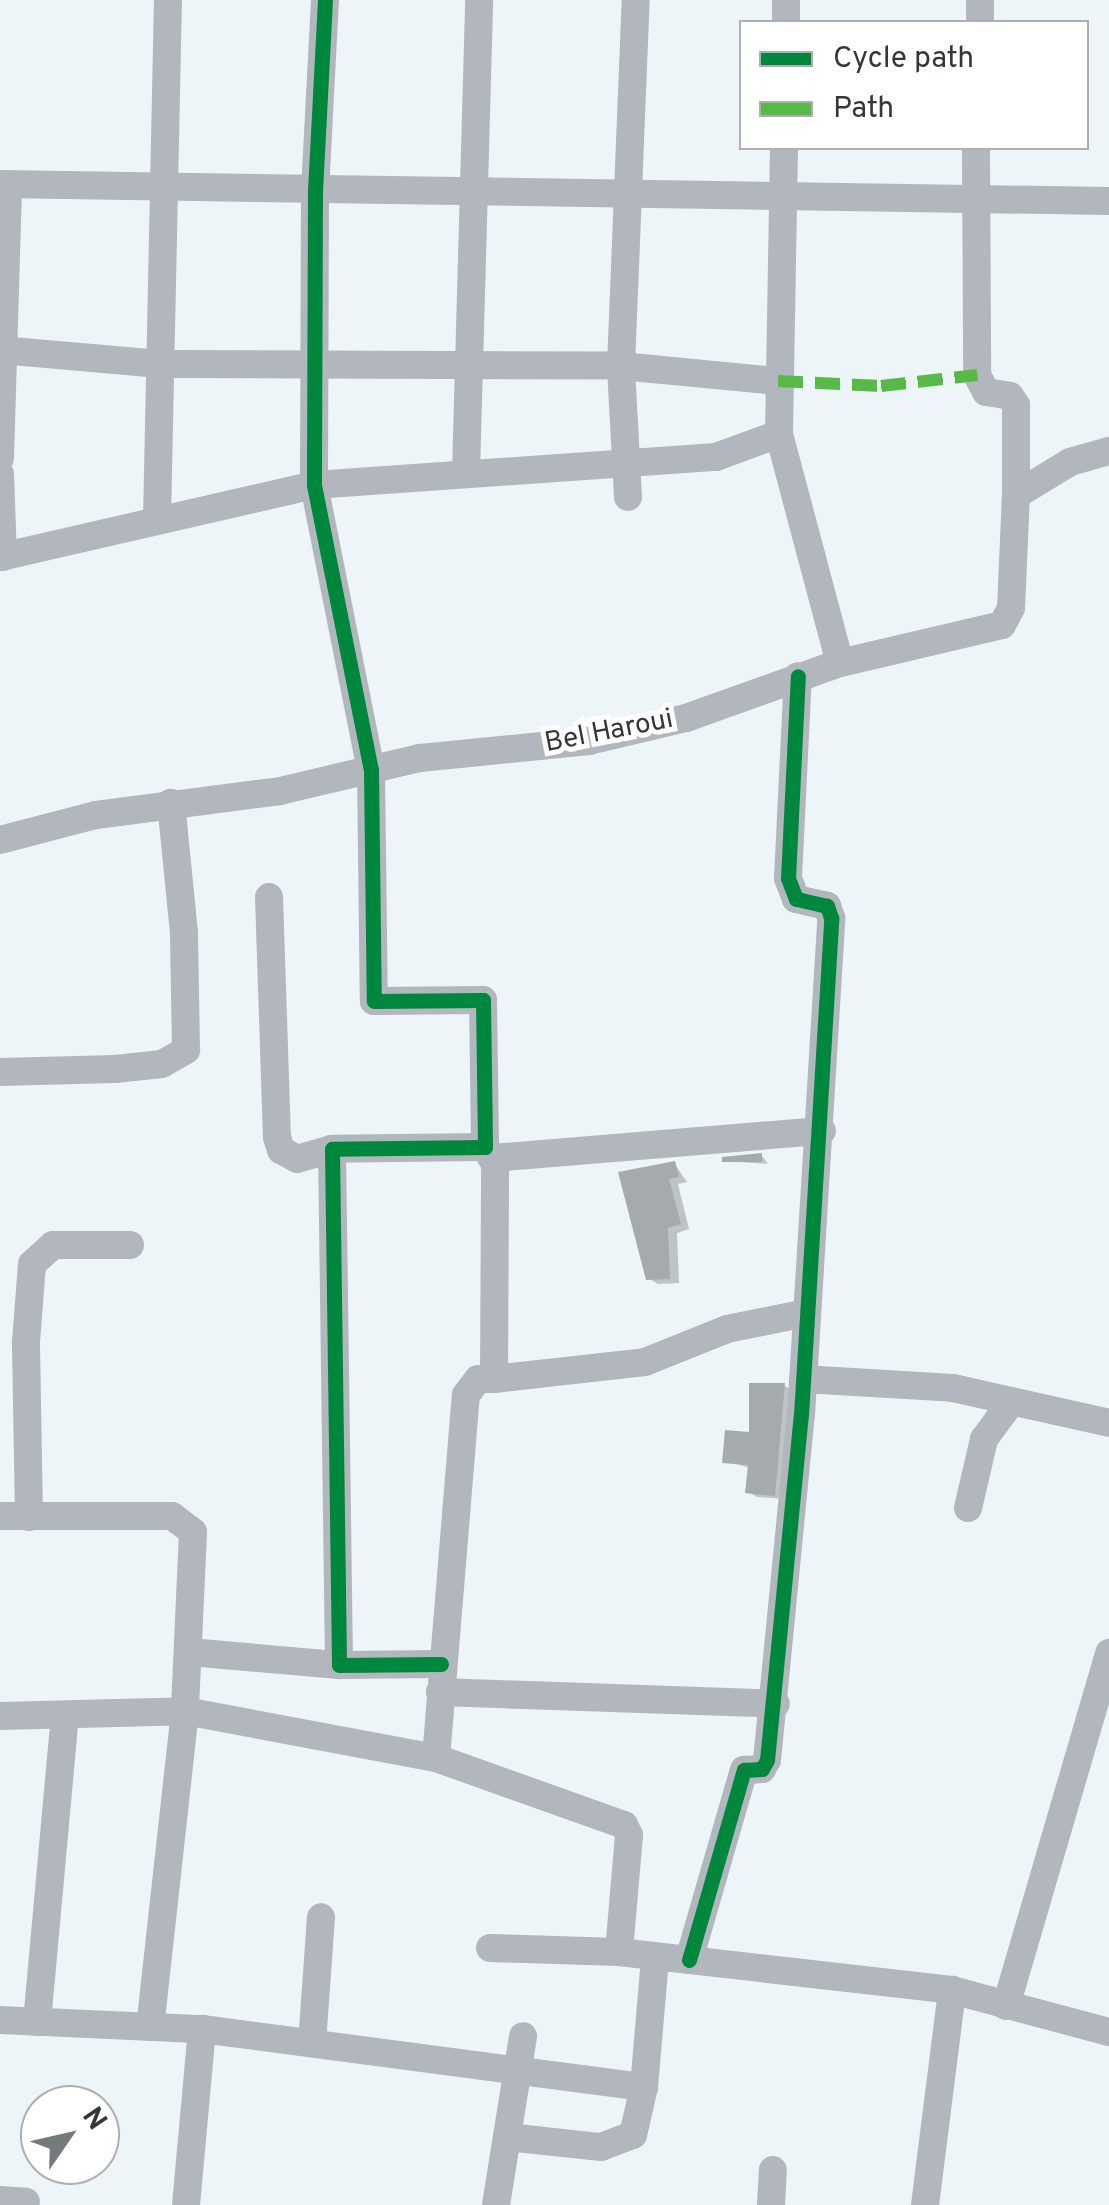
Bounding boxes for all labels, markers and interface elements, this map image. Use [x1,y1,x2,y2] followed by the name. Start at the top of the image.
[739,20,1089,150] legend
[833,41,974,78] text: Cycle path
[833,91,894,128] text: Path
[542,703,676,761] street label: Bel Haroui
[20,2085,120,2185] north arrow
[73,2101,114,2138] text: N

